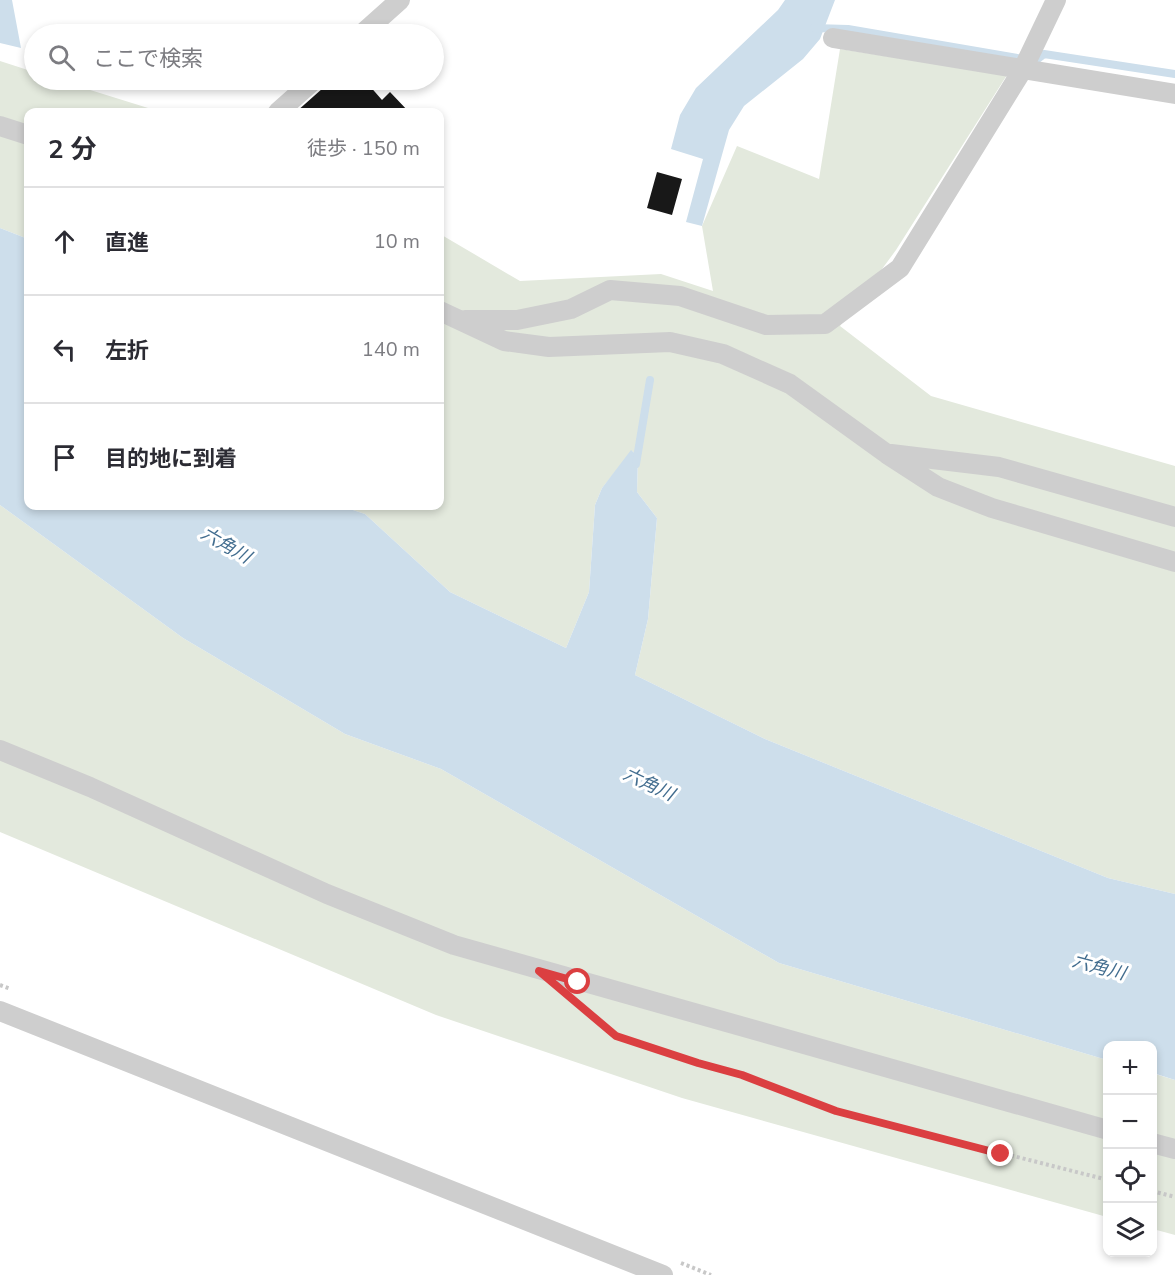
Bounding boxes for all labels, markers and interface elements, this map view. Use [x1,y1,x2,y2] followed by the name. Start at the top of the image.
[24,24,444,90] search box
[45,41,78,74] icon: search
[93,44,203,74] text: ここで検索
[48,132,97,167] text: 2 分
[307,135,420,162] text: 徒歩 · 150 m
[48,225,81,258] icon: ahead
[105,228,149,258] text: 直進
[374,228,420,255] text: 10 m
[48,333,81,366] icon: left
[105,336,149,366] text: 左折
[362,336,420,363] text: 140 m
[48,441,81,474] icon: arrive
[105,444,237,474] text: 目的地に到着
[197,521,257,570] water label: 六角川
[619,762,680,807] water label: 六角川
[1070,948,1130,986] water label: 六角川
[564,968,590,994] route start
[1103,1041,1157,1257] map controls
[1103,1041,1157,1095] button: +
[1103,1095,1157,1149] button: −
[987,1140,1013,1166] route end
[1103,1149,1157,1203] button: locate
[1103,1203,1157,1257] button: layers

